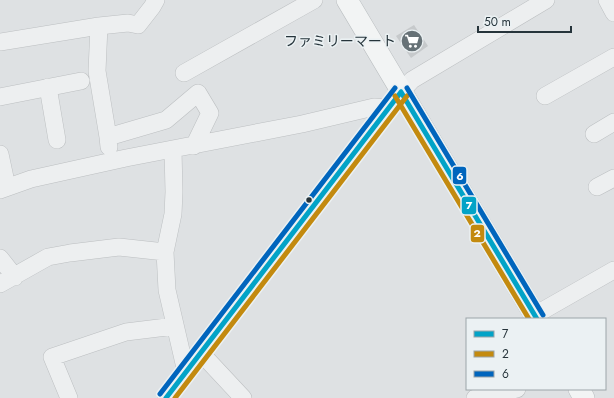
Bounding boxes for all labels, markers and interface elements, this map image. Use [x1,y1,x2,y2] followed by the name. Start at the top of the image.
[478,8,571,34] scale bar
[484,13,511,31] text: 50 m
[399,28,425,54] supermarket icon: ファミリーマート
[284,31,396,51] place label: ファミリーマート
[452,166,467,185] line badge: 6
[456,168,464,184] text: 6
[304,195,314,205] unlabelled marker
[461,196,477,215] line badge: 7
[466,197,473,213] text: 7
[470,224,485,243] line badge: 2
[473,225,481,241] text: 2
[466,318,606,390] legend
[502,325,509,343] text: 7
[502,345,509,363] text: 2
[502,365,509,383] text: 6

